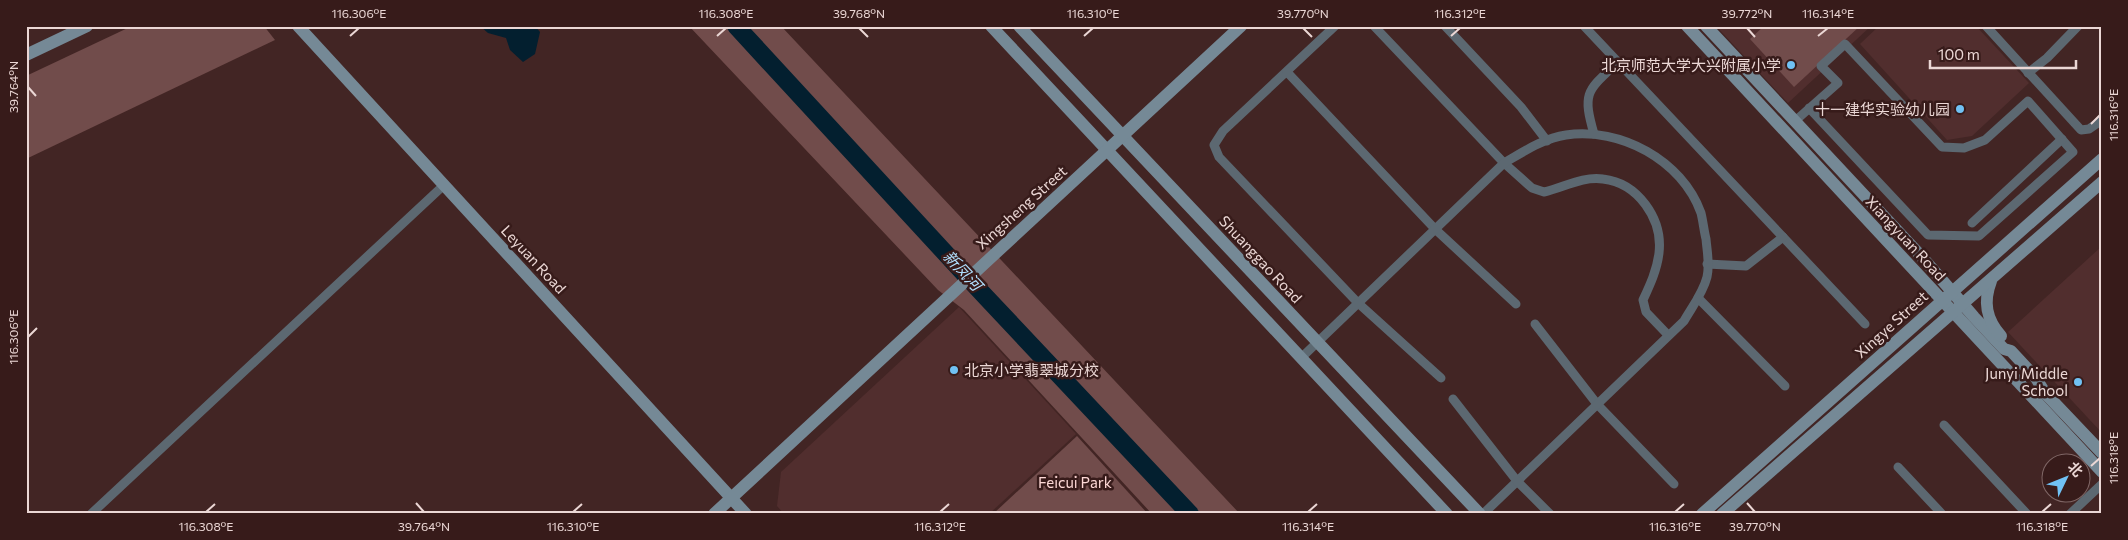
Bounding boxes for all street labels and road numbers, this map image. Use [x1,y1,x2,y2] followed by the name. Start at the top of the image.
[972,161,1070,253] street label: Xingsheng Street
[1862,192,1950,284] street label: Xiangyuan Road
[1216,212,1306,306] street label: Shuanggao Road
[498,221,570,297] street label: Leyuan Road
[1851,287,1931,361] street label: Xingye Street

